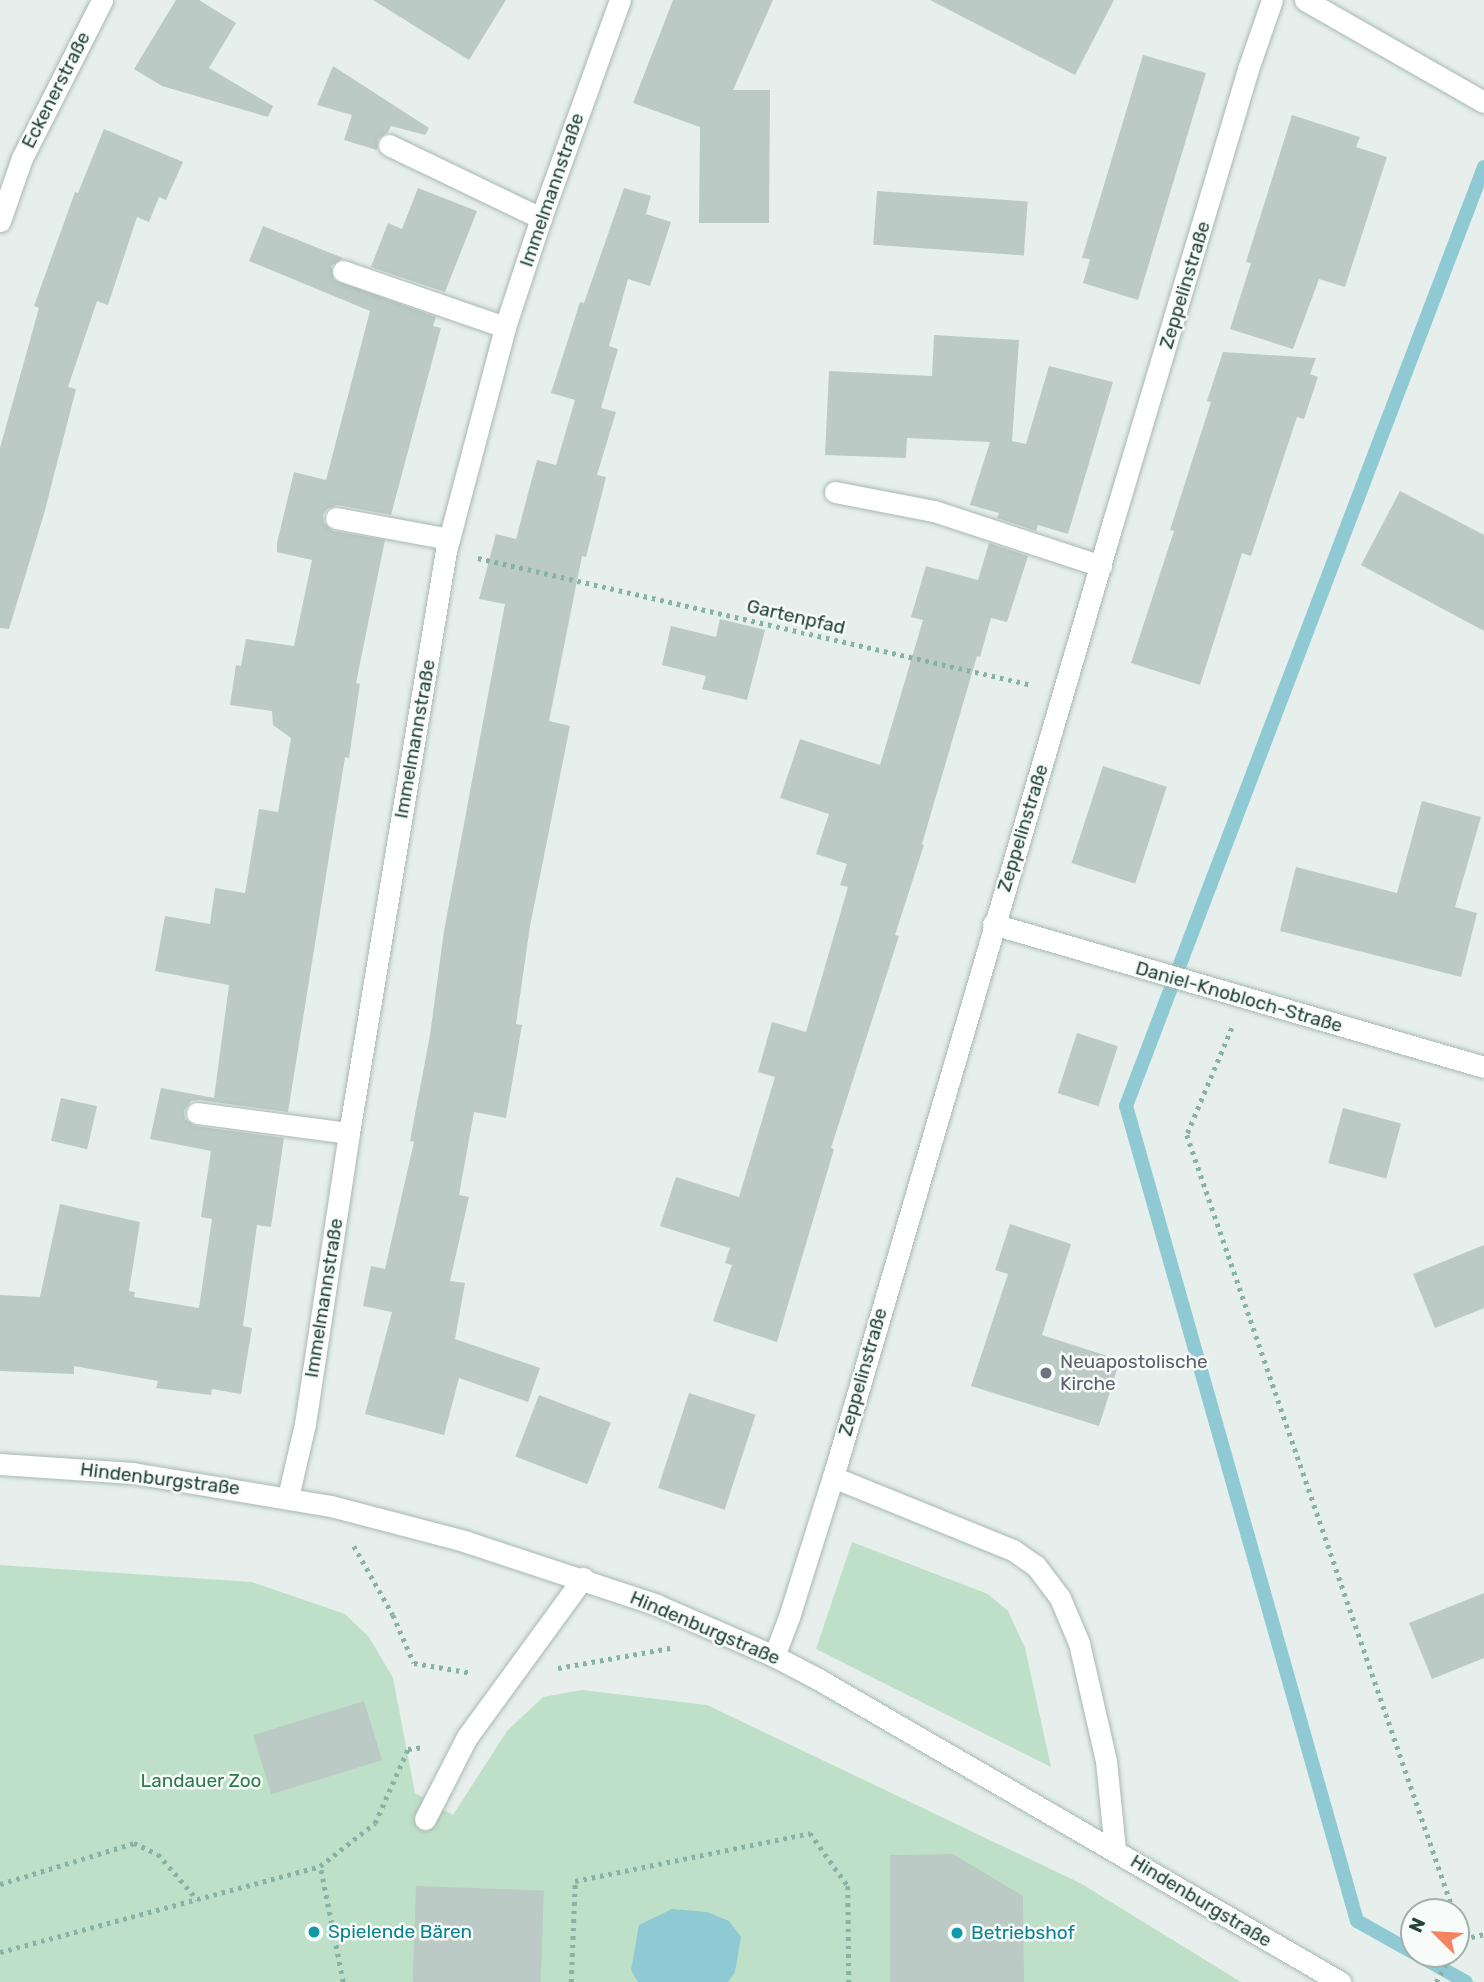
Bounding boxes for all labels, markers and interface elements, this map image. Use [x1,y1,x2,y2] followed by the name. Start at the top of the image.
[17,28,95,152] street label: Eckenerstraße
[515,110,589,270] street label: Immelmannstraße
[1155,218,1215,352] street label: Zeppelinstraße
[745,595,847,639] street label: Gartenpfad
[390,658,440,820] street label: Immelmannstraße
[993,761,1053,895] street label: Zeppelinstraße
[1133,957,1345,1037] street label: Daniel-Knobloch-Straße
[300,1217,348,1379] street label: Immelmannstraße
[834,1305,892,1439] street label: Zeppelinstraße
[1060,1351,1208,1395] place label: Neuapostolische Kirche
[1038,1365,1054,1381] marker: Neuapostolische Kirche
[79,1458,241,1500] street label: Hindenburgstraße
[627,1586,783,1670] street label: Hindenburgstraße
[140,1770,262,1792] park label: Landauer Zoo
[1126,1850,1276,1952] street label: Hindenburgstraße
[1400,1898,1470,1968] north arrow
[1404,1914,1430,1936] text: N
[328,1921,472,1943] place label: Spielende Bären
[971,1922,1075,1944] place label: Betriebshof
[306,1924,322,1940] marker: Spielende Bären
[949,1925,965,1941] marker: Betriebshof

